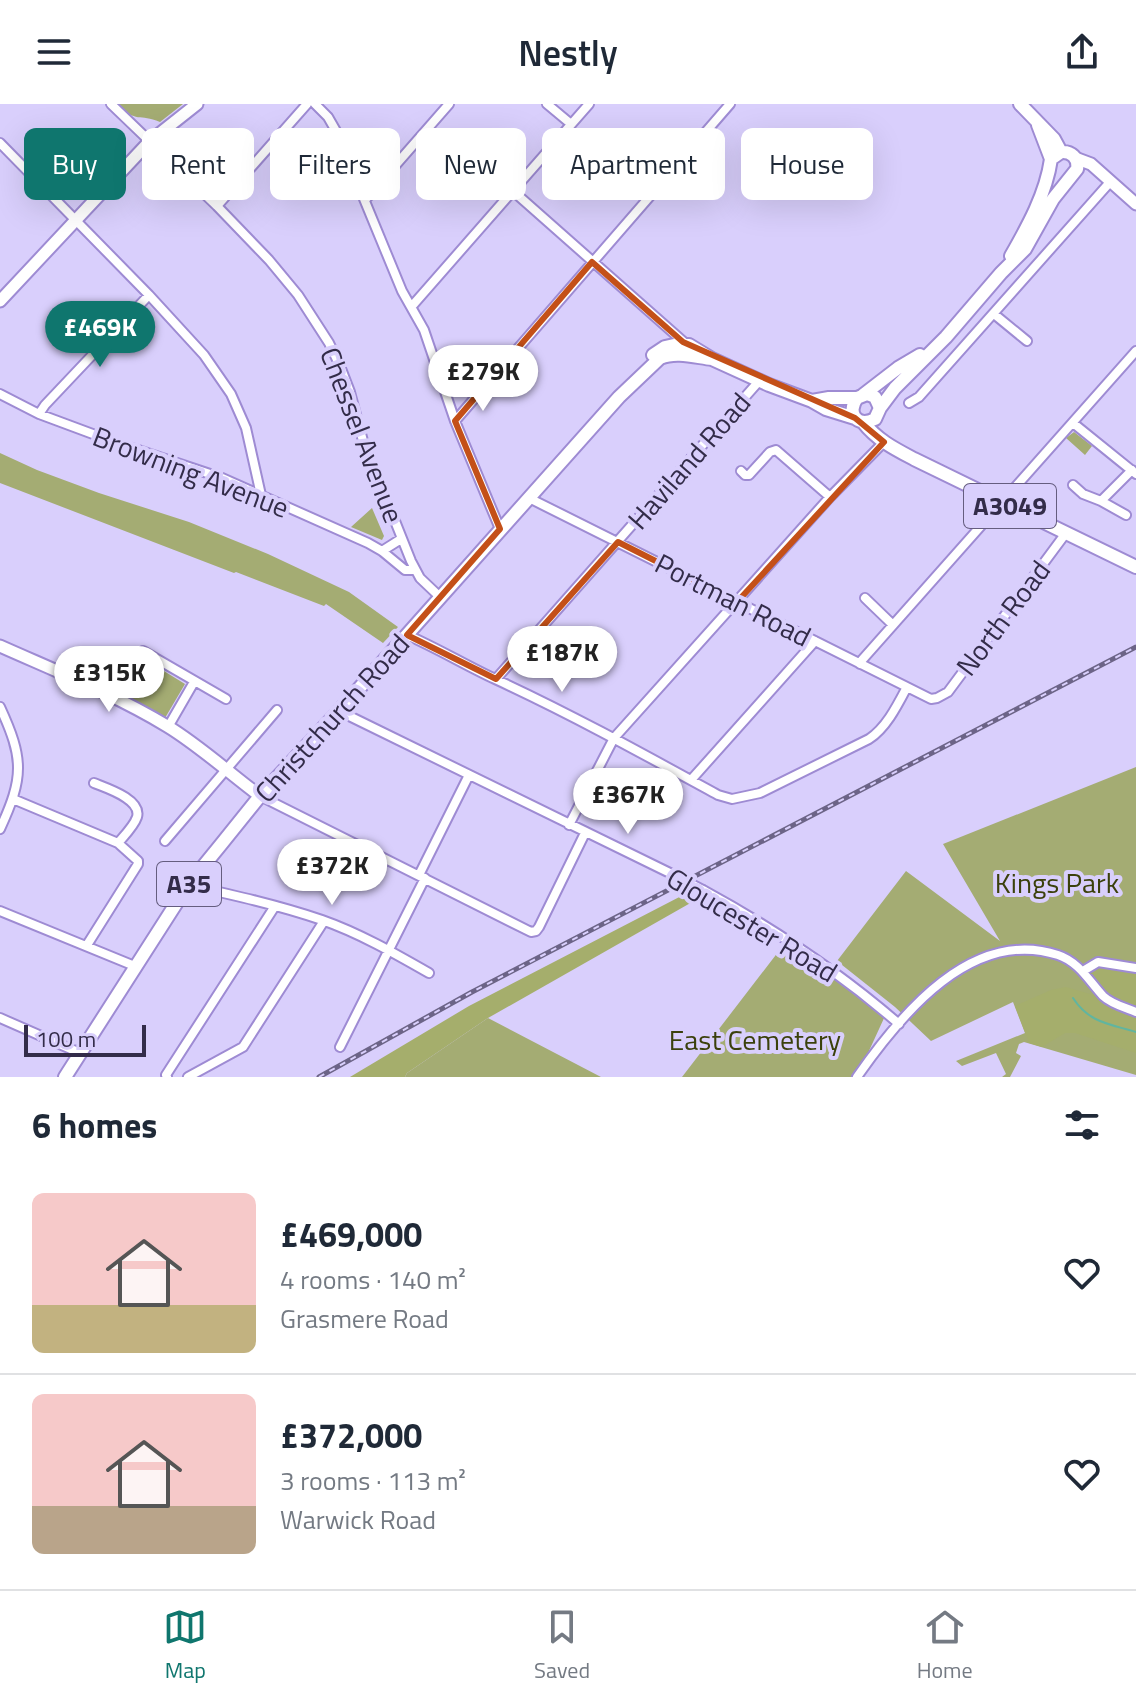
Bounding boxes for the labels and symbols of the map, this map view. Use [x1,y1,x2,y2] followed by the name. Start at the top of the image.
[44,301,156,369] pin: £469K
[309,341,416,529] street label: Chessel Avenue
[427,345,539,413] pin: £279K
[617,383,760,539] street label: Haviland Road
[87,414,296,529] street label: Browning Avenue
[964,484,1056,528] road number: A3049
[648,542,819,657] street label: Portman Road
[945,551,1060,685] street label: North Road
[244,624,419,812] street label: Christchurch Road
[506,626,618,694] pin: £187K
[53,646,165,714] pin: £315K
[572,768,684,836] pin: £367K
[276,839,388,907] pin: £372K
[658,856,846,993] street label: Gloucester Road
[995,861,1119,904] park label: Kings Park
[157,862,221,906] road number: A35
[669,1018,841,1061] park label: East Cemetery
[24,1021,146,1057] scale bar

